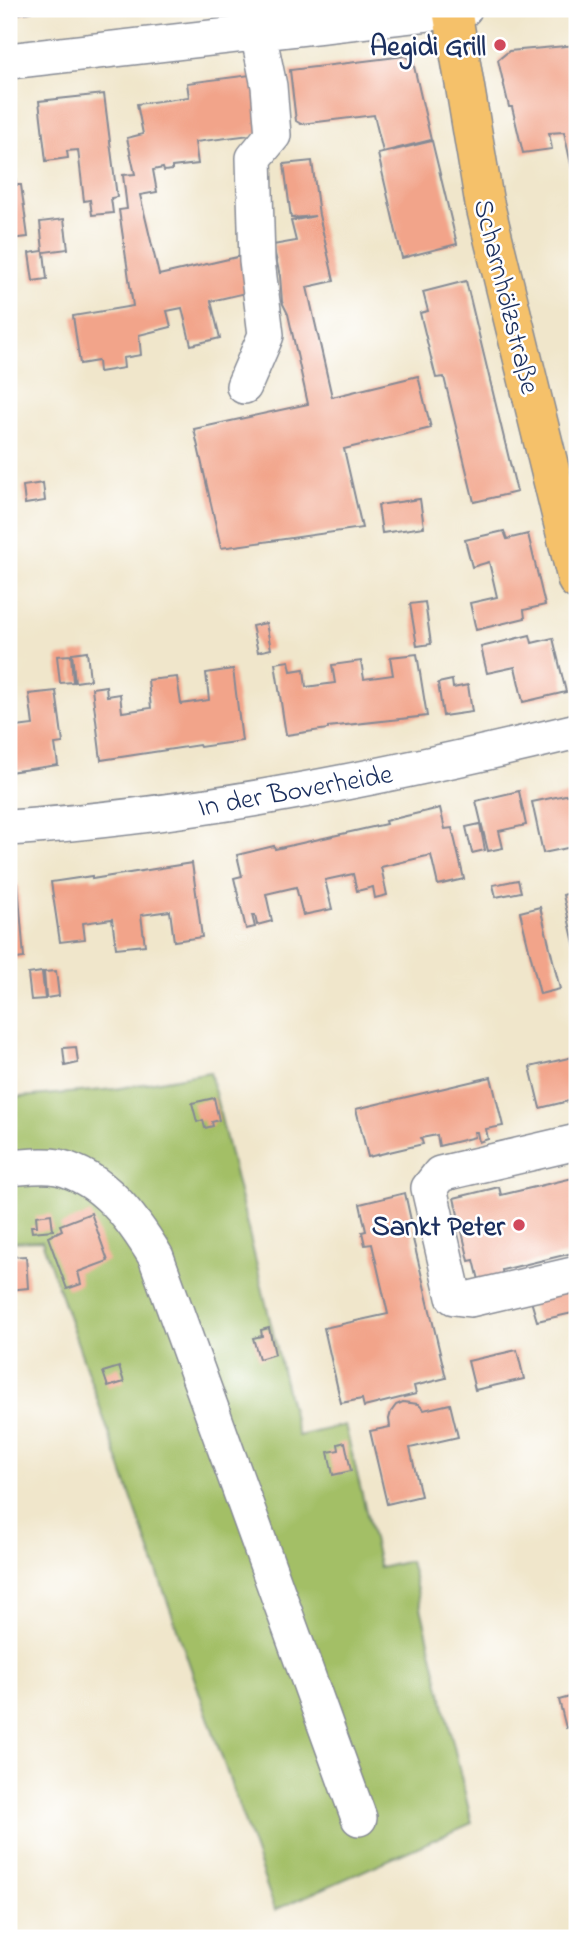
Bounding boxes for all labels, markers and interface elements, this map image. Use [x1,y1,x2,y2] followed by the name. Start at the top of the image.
[370,28,486,70] place label: Aegidi Grill
[492,37,508,53] marker: Aegidi Grill
[461,195,549,399] street label: Scharnhölzstraße
[195,755,397,830] street label: In der Boverheide
[372,1208,506,1249] place label: Sankt Peter
[511,1217,527,1233] marker: Sankt Peter

